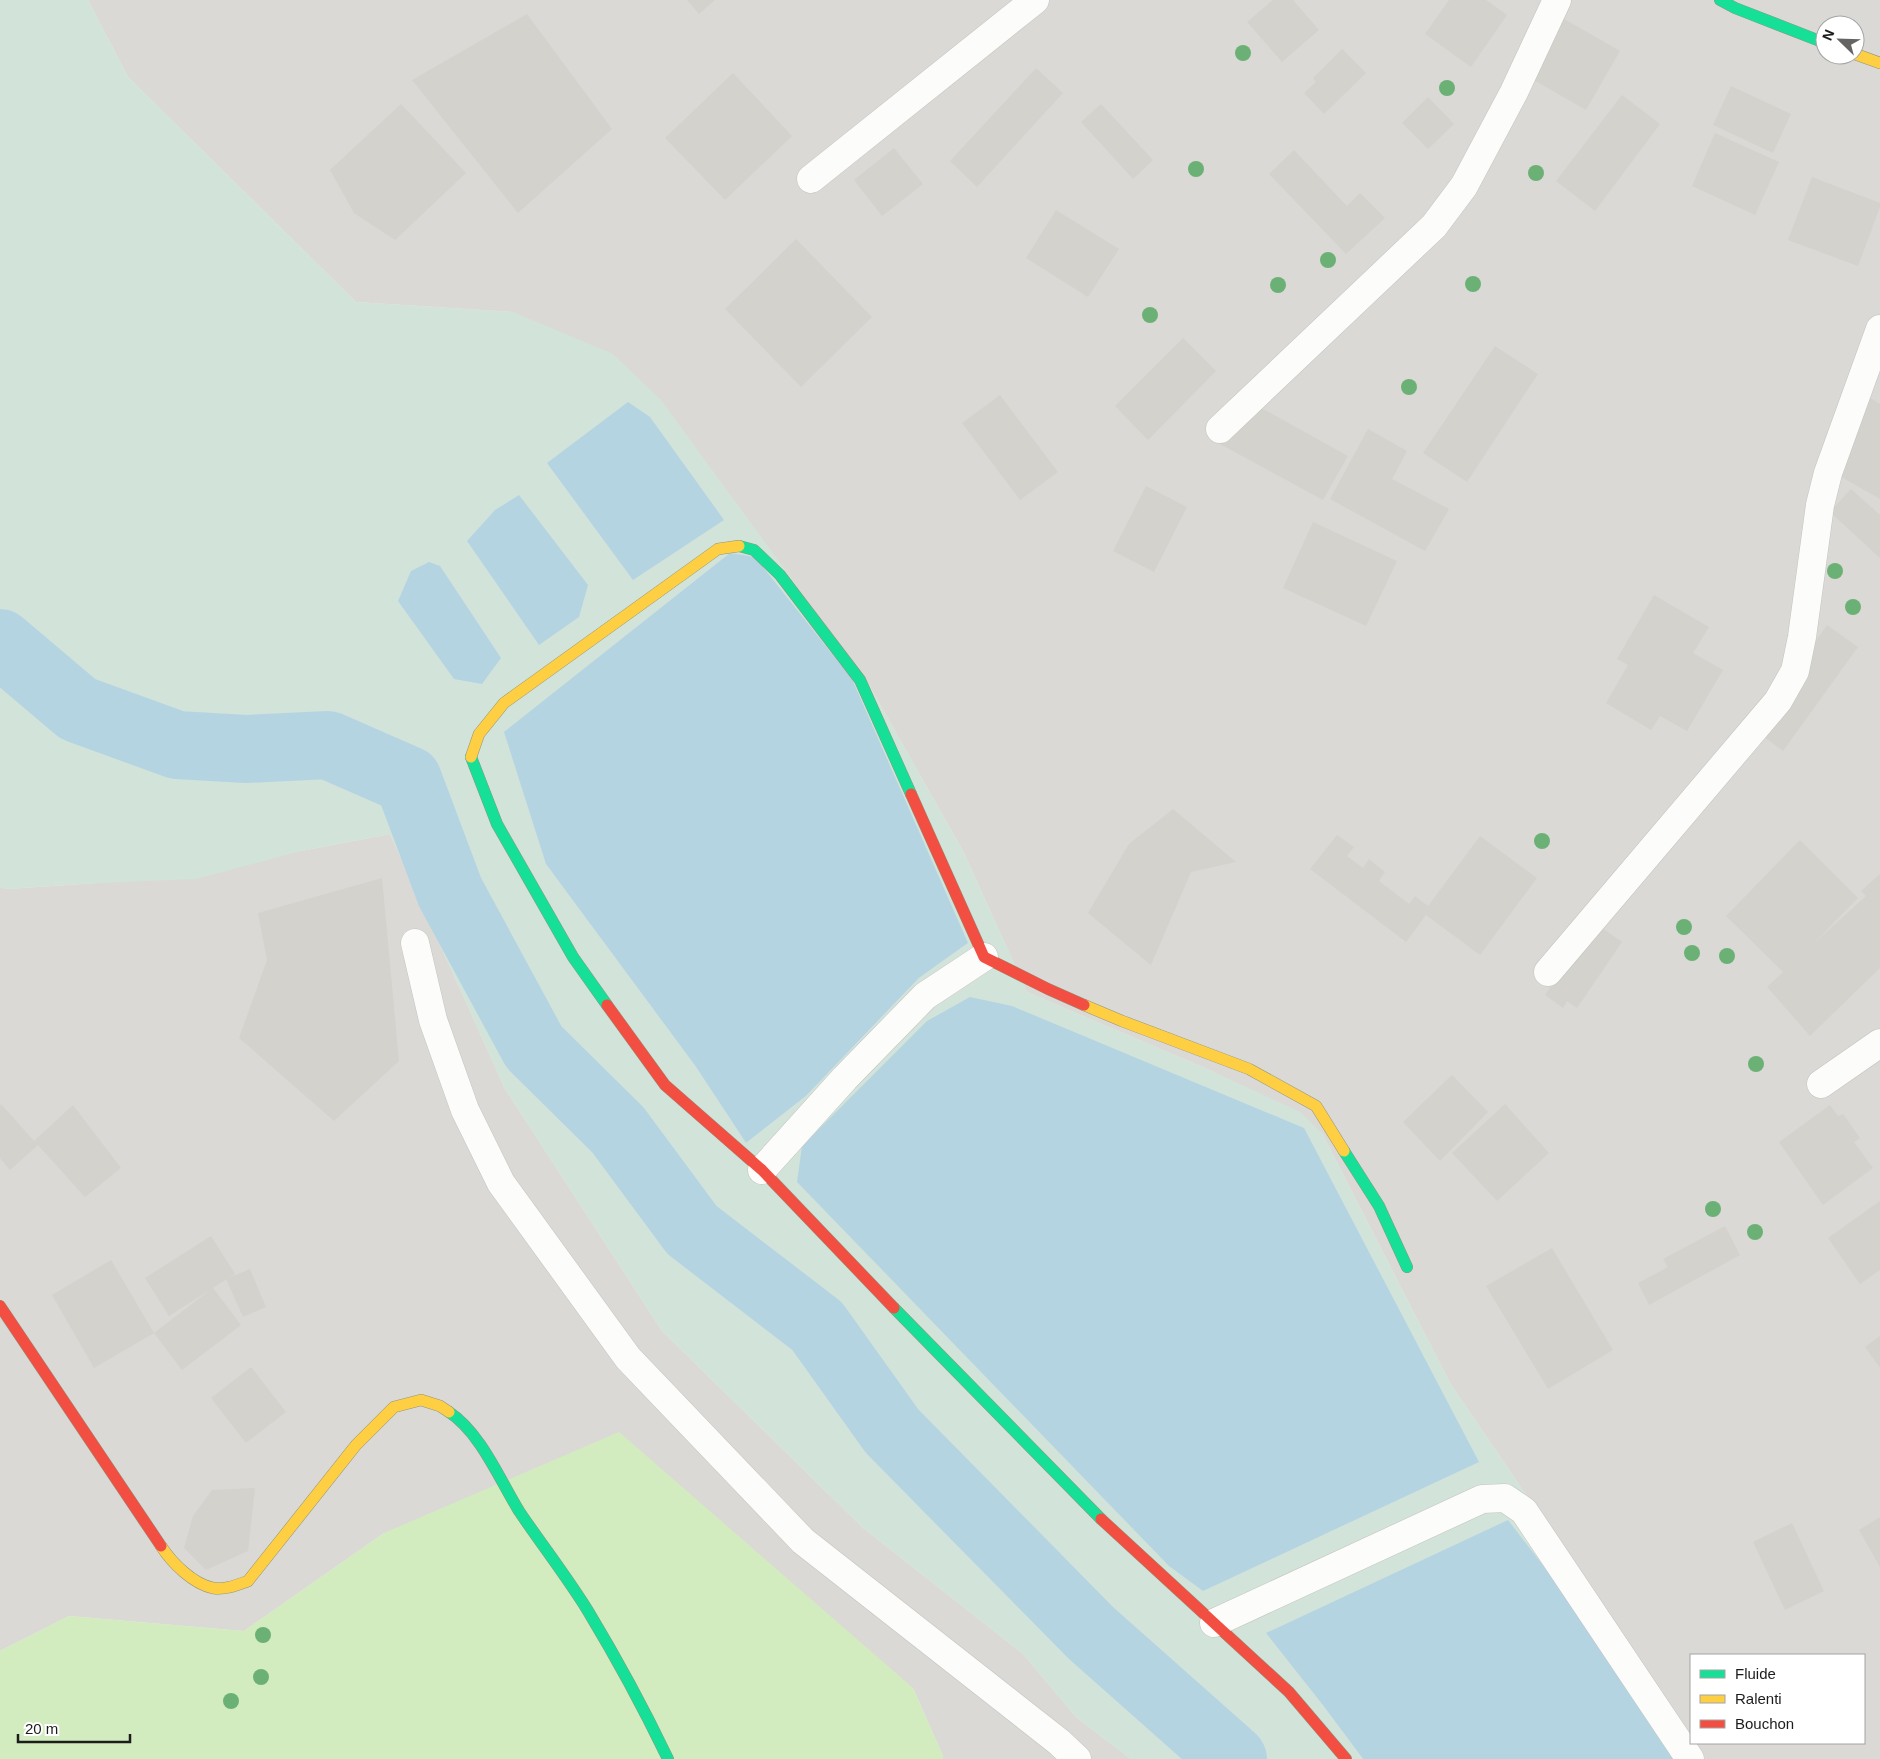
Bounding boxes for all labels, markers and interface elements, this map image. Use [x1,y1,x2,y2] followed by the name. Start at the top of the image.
[1815,15,1865,65] north arrow
[1819,27,1837,43] text: N
[1690,1654,1865,1744] legend
[1735,1665,1776,1682] text: Fluide
[1735,1690,1782,1707] text: Ralenti
[18,1712,130,1744] scale bar
[1735,1715,1794,1732] text: Bouchon
[25,1720,58,1737] text: 20 m

